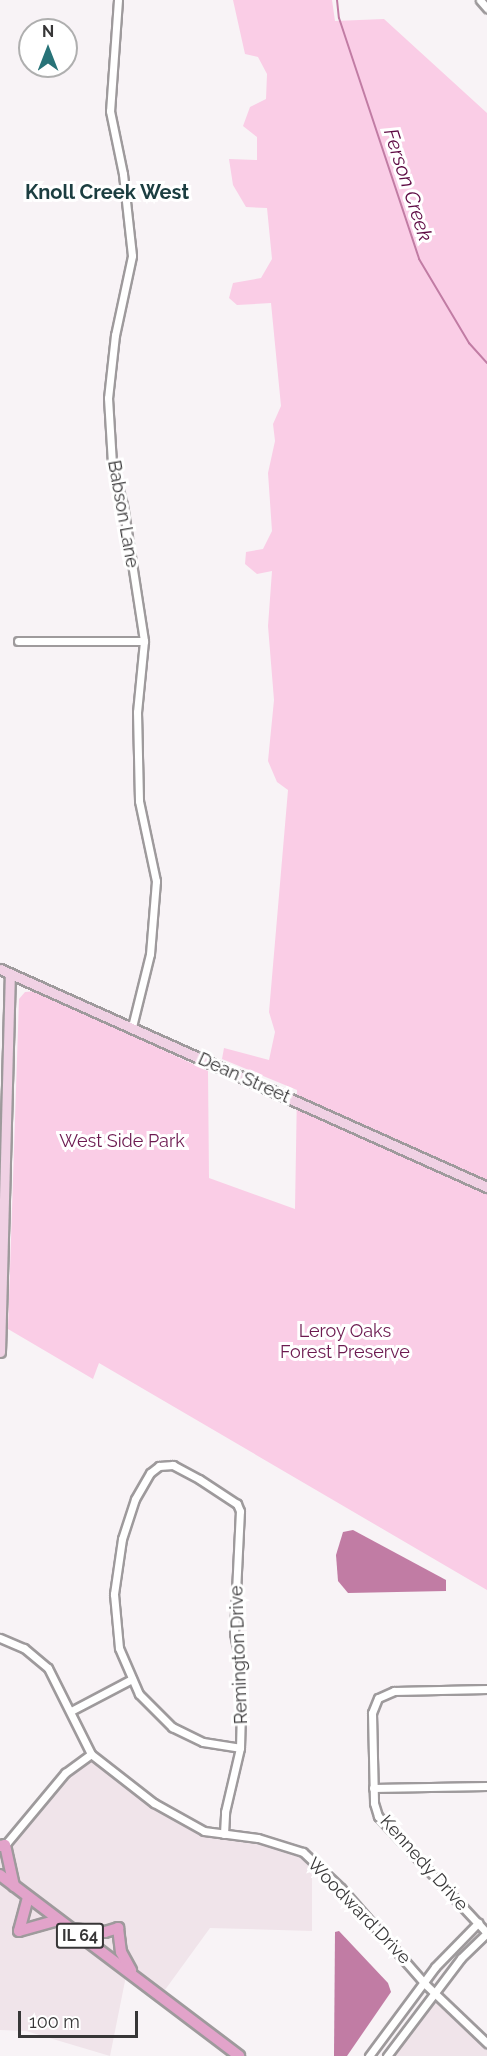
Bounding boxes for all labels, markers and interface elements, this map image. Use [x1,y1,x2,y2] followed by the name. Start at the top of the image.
[18,18,78,78] north arrow
[42,22,54,41] text: N
[378,126,438,244] water label: Ferson Creek
[24,180,190,204] district label: Knoll Creek West
[103,459,143,569] street label: Babson Lane
[195,1048,293,1108] street label: Dean Street
[59,1130,185,1152] park label: West Side Park
[280,1321,410,1364] park label: Leroy Oaks Forest Preserve
[226,1585,252,1725] street label: Remington Drive
[375,1811,473,1915] street label: Kennedy Drive
[303,1853,415,1969] street label: Woodward Drive
[54,1923,106,1949] road number: IL 64
[21,1999,141,2037] scale bar
[29,2011,80,2032] text: 100 m

